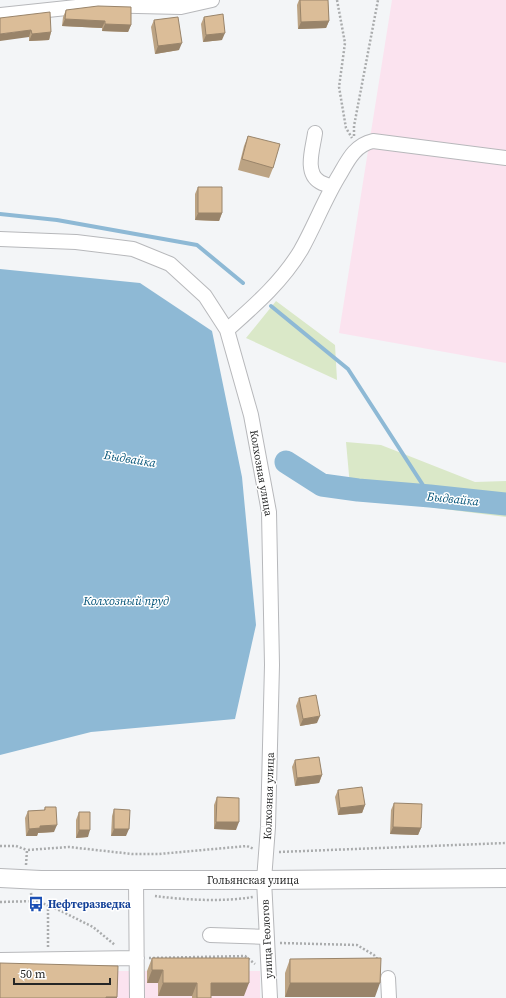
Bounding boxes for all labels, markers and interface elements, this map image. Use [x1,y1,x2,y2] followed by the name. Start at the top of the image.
[246,429,276,518] street label: Колхозная улица
[102,447,158,471] water label: Быдвайка
[425,488,481,510] water label: Быдвайка
[82,593,169,609] water label: Колхозный пруд
[260,752,278,840] street label: Колхозная улица
[207,873,299,888] street label: Гольянская улица
[27,895,45,913] bus stop icon: Нефтеразведка
[48,897,131,912] place label: Нефтеразведка
[257,899,277,979] street label: улица Геологов
[14,960,110,986] scale bar
[20,966,46,982] text: 50 m

